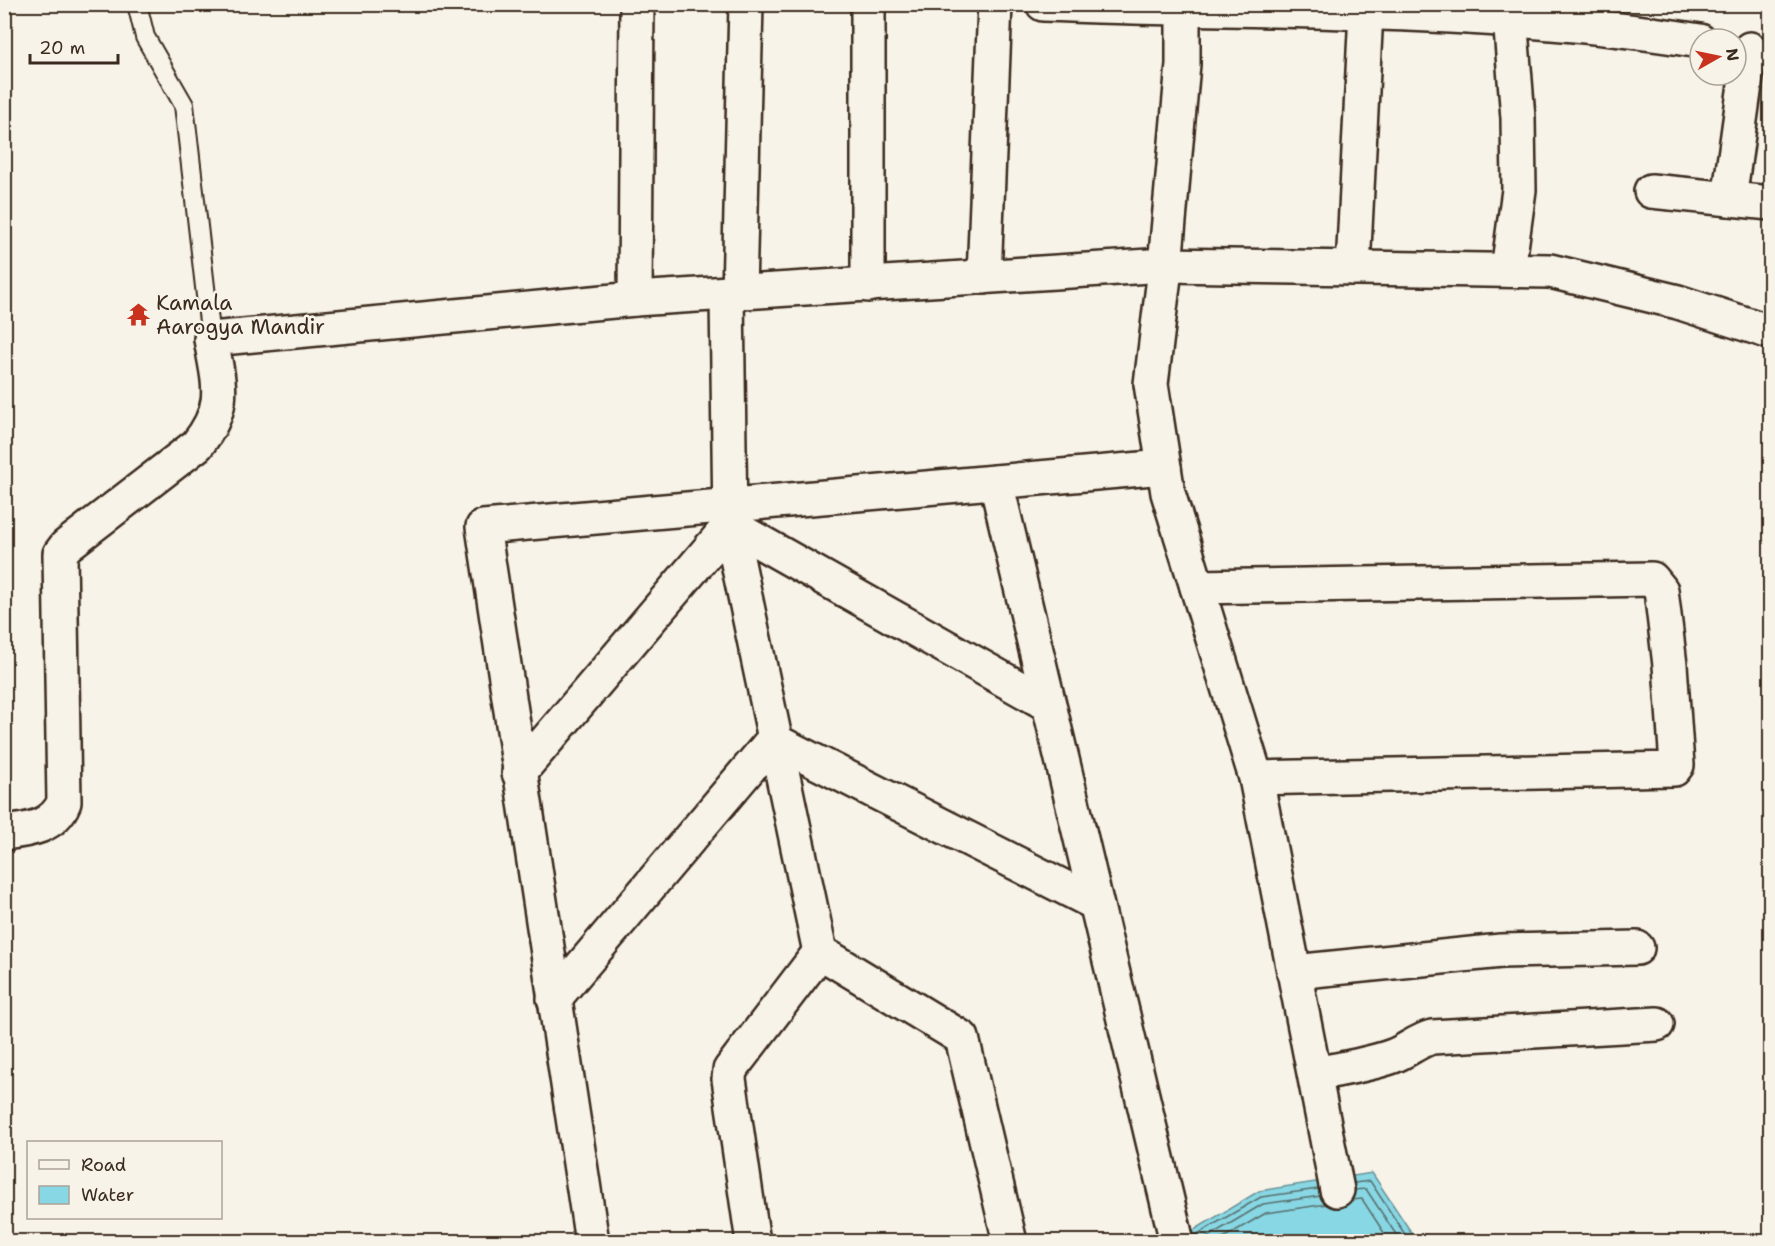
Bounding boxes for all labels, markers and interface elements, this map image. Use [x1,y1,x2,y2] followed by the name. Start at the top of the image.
[30,27,118,65] scale bar
[1688,27,1748,87] north arrow
[39,36,85,60] text: 20 m
[1721,47,1744,63] text: N
[156,289,325,341] place label: Kamala Aarogya Mandir
[125,302,151,328] temple icon: Kamala Aarogya Mandir
[27,1141,222,1219] legend
[81,1153,126,1177] text: Road
[81,1183,134,1207] text: Water

